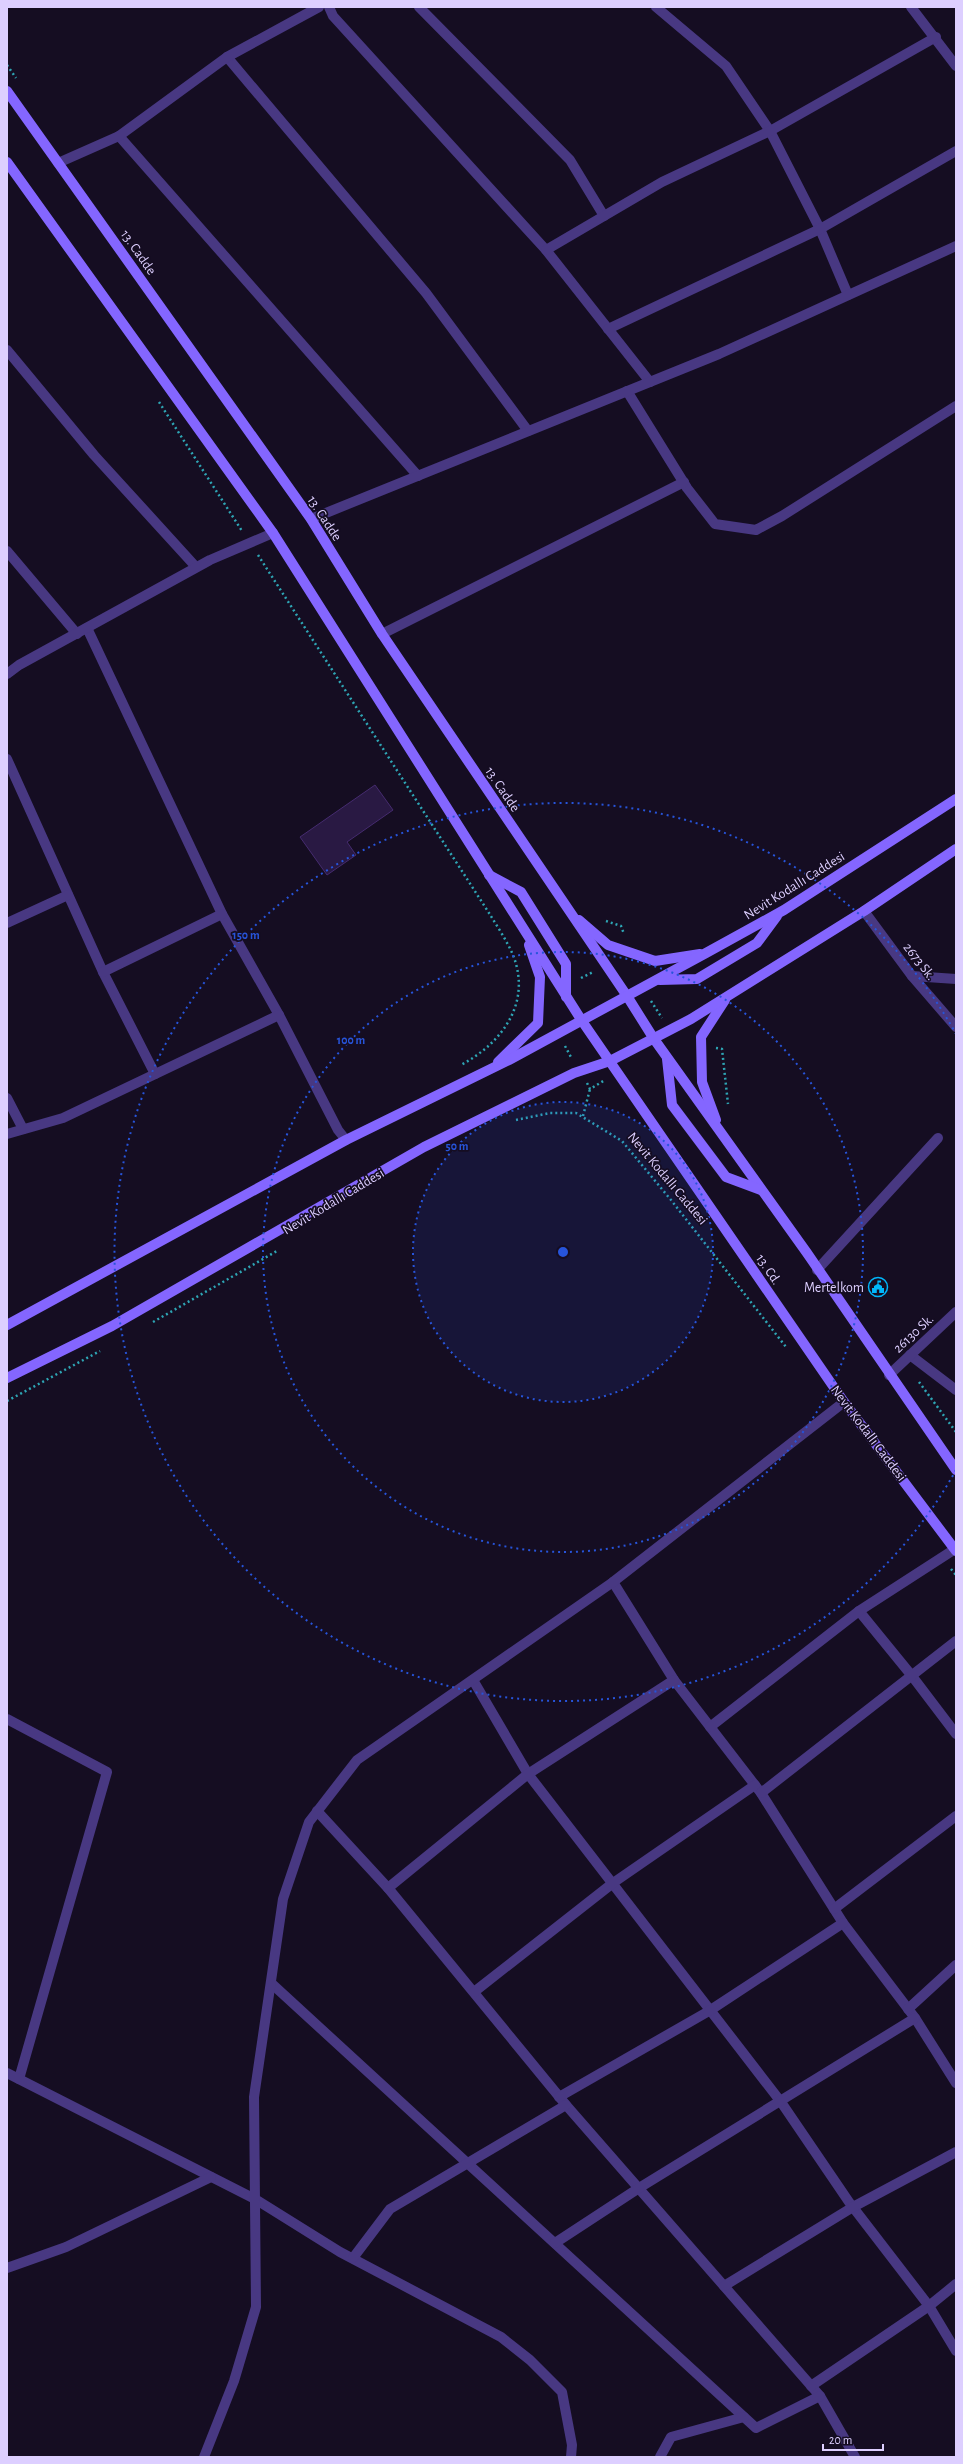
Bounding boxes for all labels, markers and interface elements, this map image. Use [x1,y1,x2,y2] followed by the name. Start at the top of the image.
[118,228,158,277] street label: 13. Cadde
[304,493,344,544] street label: 13. Cadde
[482,765,522,815] street label: 13. Cadde
[742,849,847,922] street label: Nevit Kodallı Caddesi
[232,929,260,941] text: 150 m
[900,940,938,983] street label: 2673 Sk.
[337,1034,365,1046] text: 100 m
[625,1130,710,1227] street label: Nevit Kodallı Caddesi
[446,1140,469,1152] text: 50 m
[280,1166,387,1238] street label: Nevit Kodallı Caddesi
[556,1245,570,1259] centre of rings
[753,1252,783,1287] street label: 13. Cd.
[867,1276,889,1298] public building icon: Mertelkom
[804,1281,864,1295] place label: Mertelkom
[891,1312,936,1356] street label: 26130 Sk.
[828,1383,909,1484] street label: Nevit Kodallı Caddesi
[823,2426,883,2452] scale bar
[829,2434,852,2446] text: 20 m

